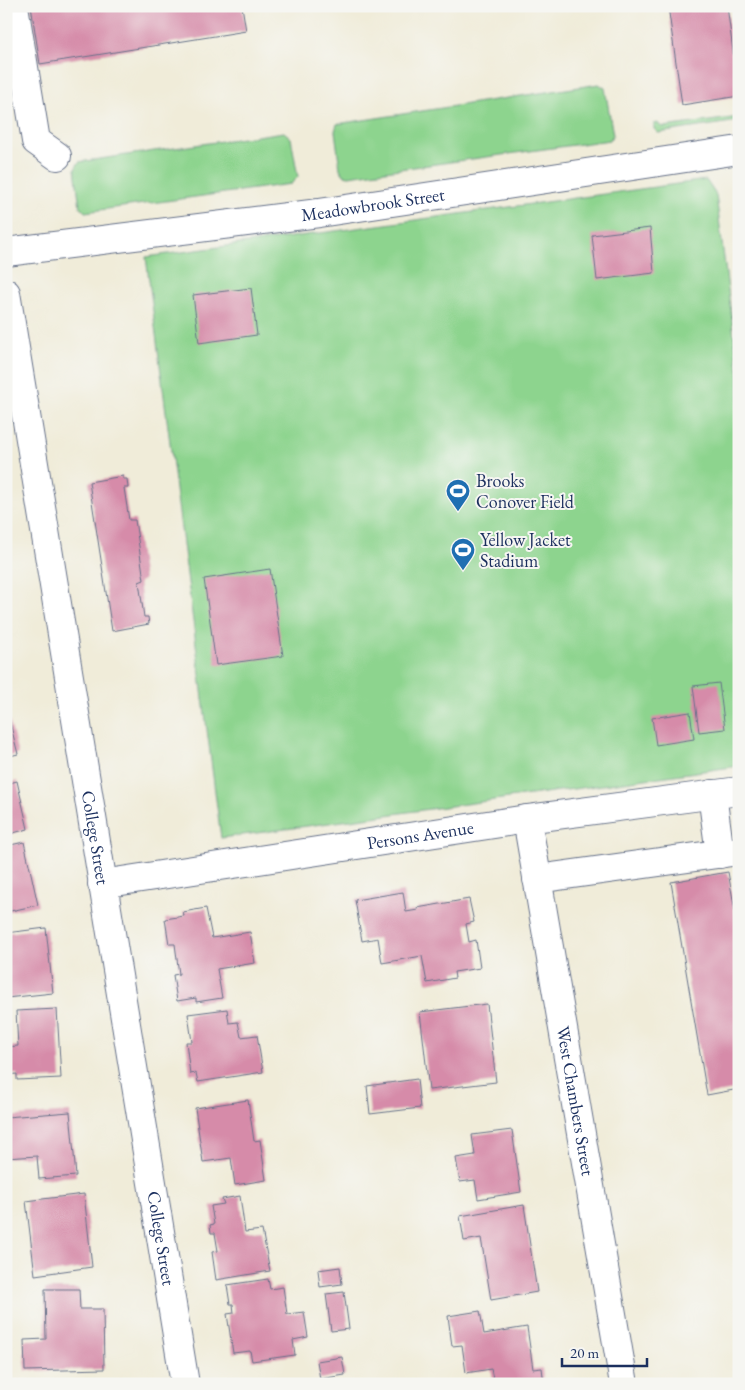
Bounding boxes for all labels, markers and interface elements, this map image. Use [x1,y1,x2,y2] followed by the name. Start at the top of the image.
[300,182,446,226] street label: Meadowbrook Street
[476,469,575,513] place label: Brooks Conover Field
[445,478,471,512] sports icon: Brooks Conover Field
[480,528,571,572] place label: Yellow Jacket Stadium
[450,537,476,571] sports icon: Yellow Jacket Stadium
[77,789,115,887] street label: College Street
[365,815,475,854] street label: Persons Avenue
[552,1024,600,1178] street label: West Chambers Street
[143,1189,181,1287] street label: College Street
[562,1335,648,1367] scale bar
[570,1343,599,1362] text: 20 m

